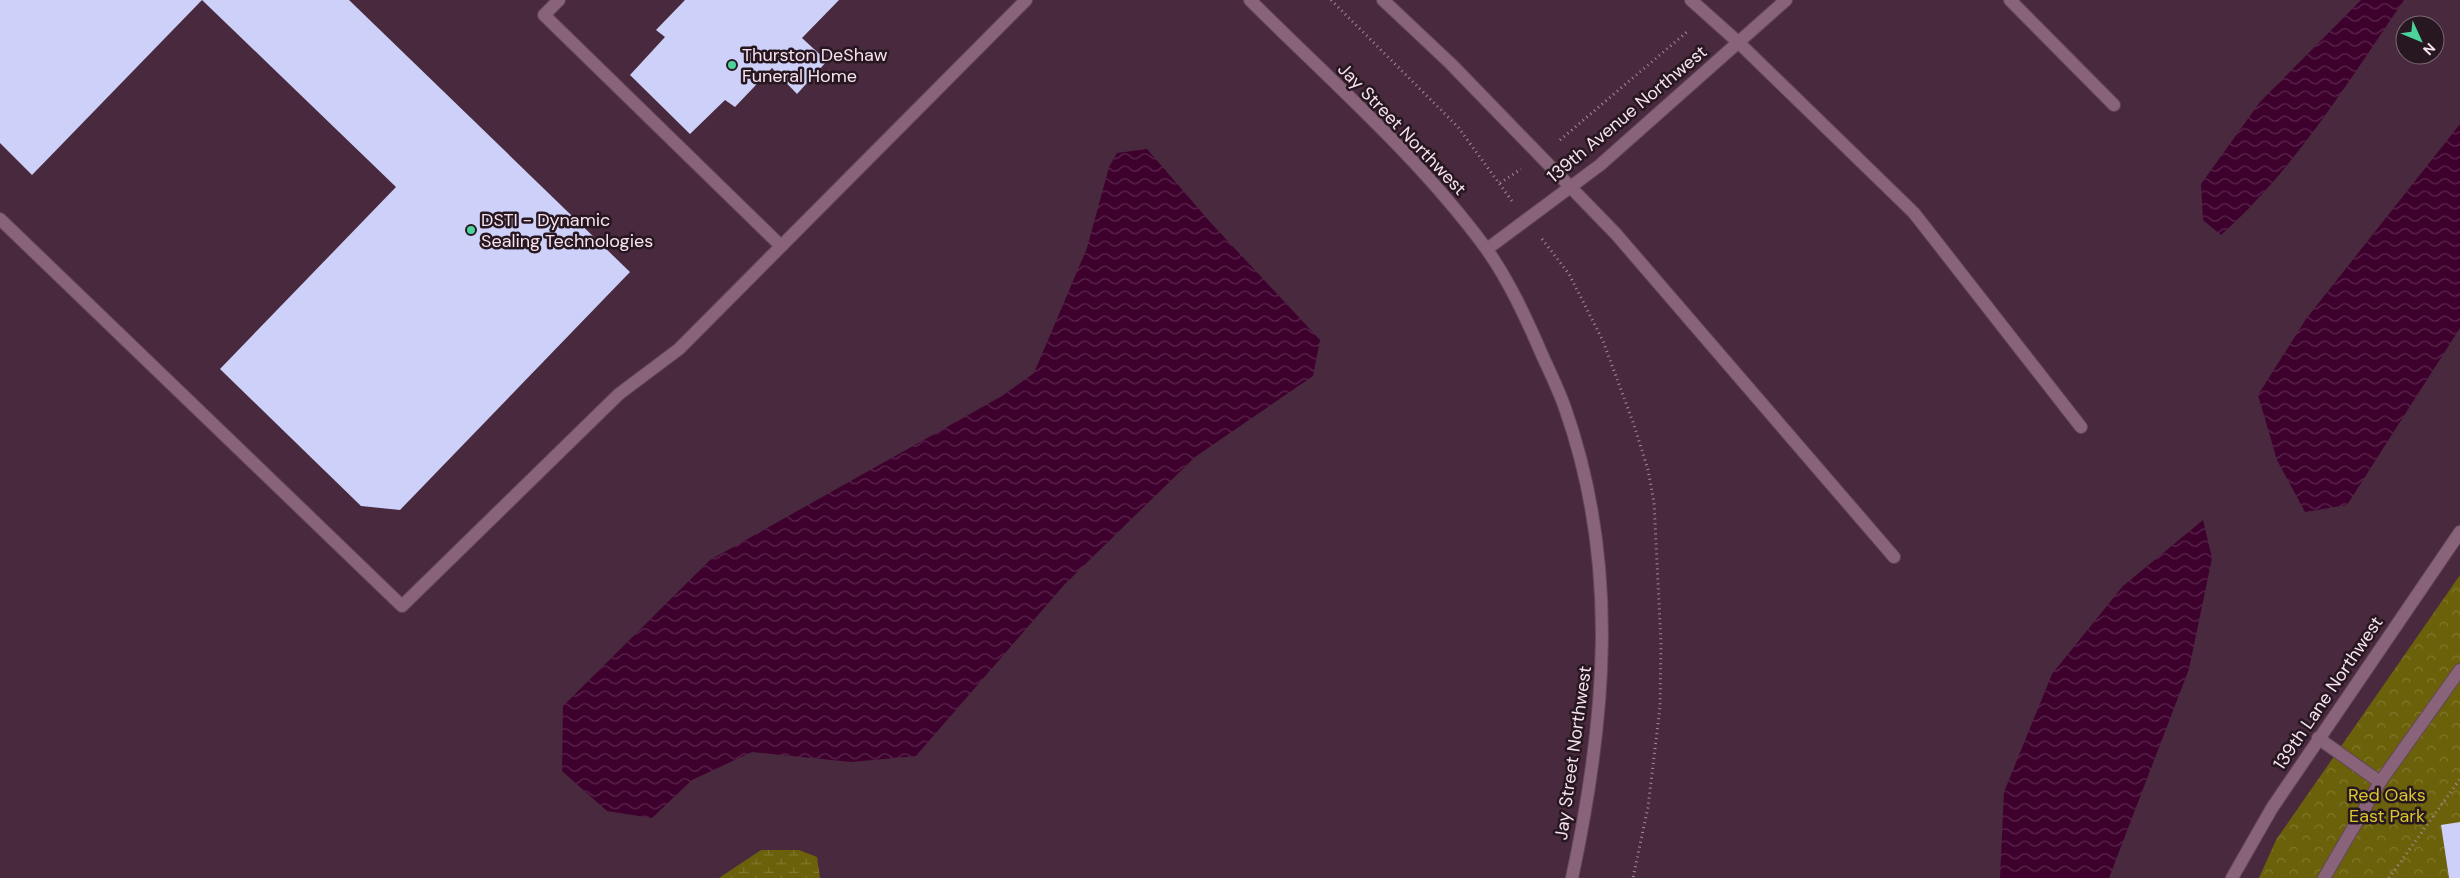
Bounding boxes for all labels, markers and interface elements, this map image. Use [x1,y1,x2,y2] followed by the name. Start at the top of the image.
[2395,15,2445,65] north arrow
[2419,39,2439,59] text: N
[1542,40,1712,188] street label: 139th Avenue Northwest
[742,43,888,88] place label: Thurston DeShaw Funeral Home
[1332,57,1472,201] street label: Jay Street Northwest
[726,59,738,71] marker: Thurston DeShaw Funeral Home
[481,208,653,253] place label: DSTI - Dynamic Sealing Technologies
[465,224,477,236] marker: DSTI - Dynamic Sealing Technologies
[2268,612,2388,774] street label: 139th Lane Northwest
[1549,664,1597,842] street label: Jay Street Northwest
[2348,783,2426,828] park label: Red Oaks East Park

